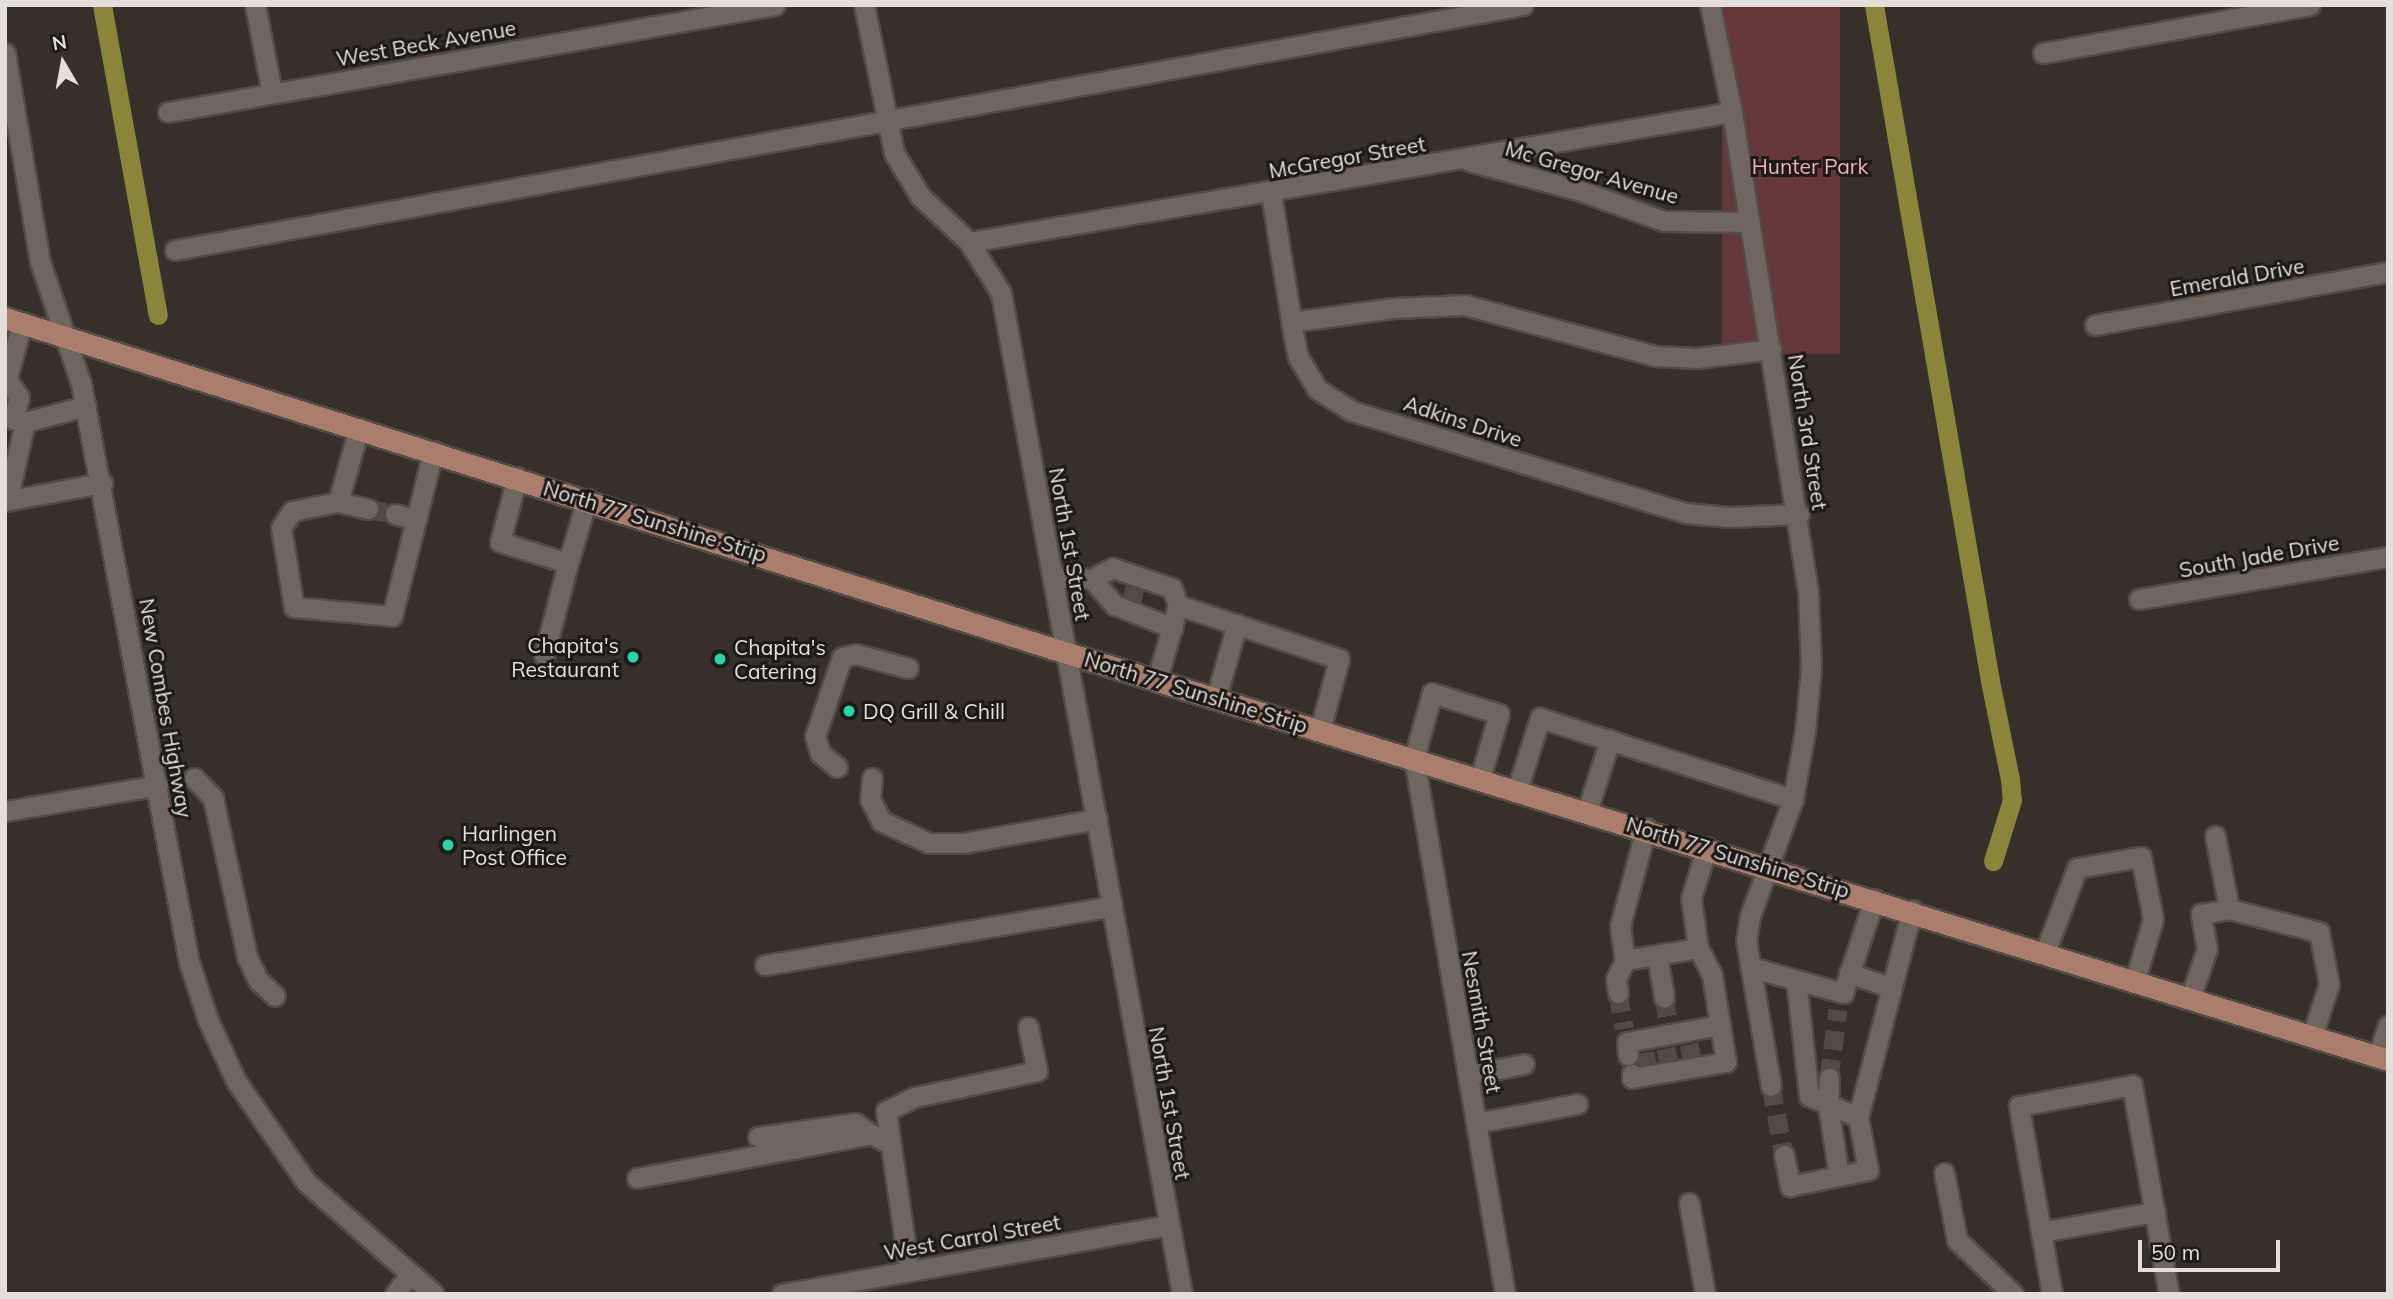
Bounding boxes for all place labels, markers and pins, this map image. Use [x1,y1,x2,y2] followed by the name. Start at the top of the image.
[511,632,619,682] place label: Chapita's Restaurant
[734,634,826,684] place label: Chapita's Catering
[625,649,641,665] marker: Chapita's Restaurant
[712,651,728,667] marker: Chapita's Catering
[863,698,1005,724] place label: DQ Grill & Chill
[841,703,857,719] marker: DQ Grill & Chill
[462,820,567,870] place label: Harlingen Post Office
[440,837,456,853] marker: Harlingen Post Office

